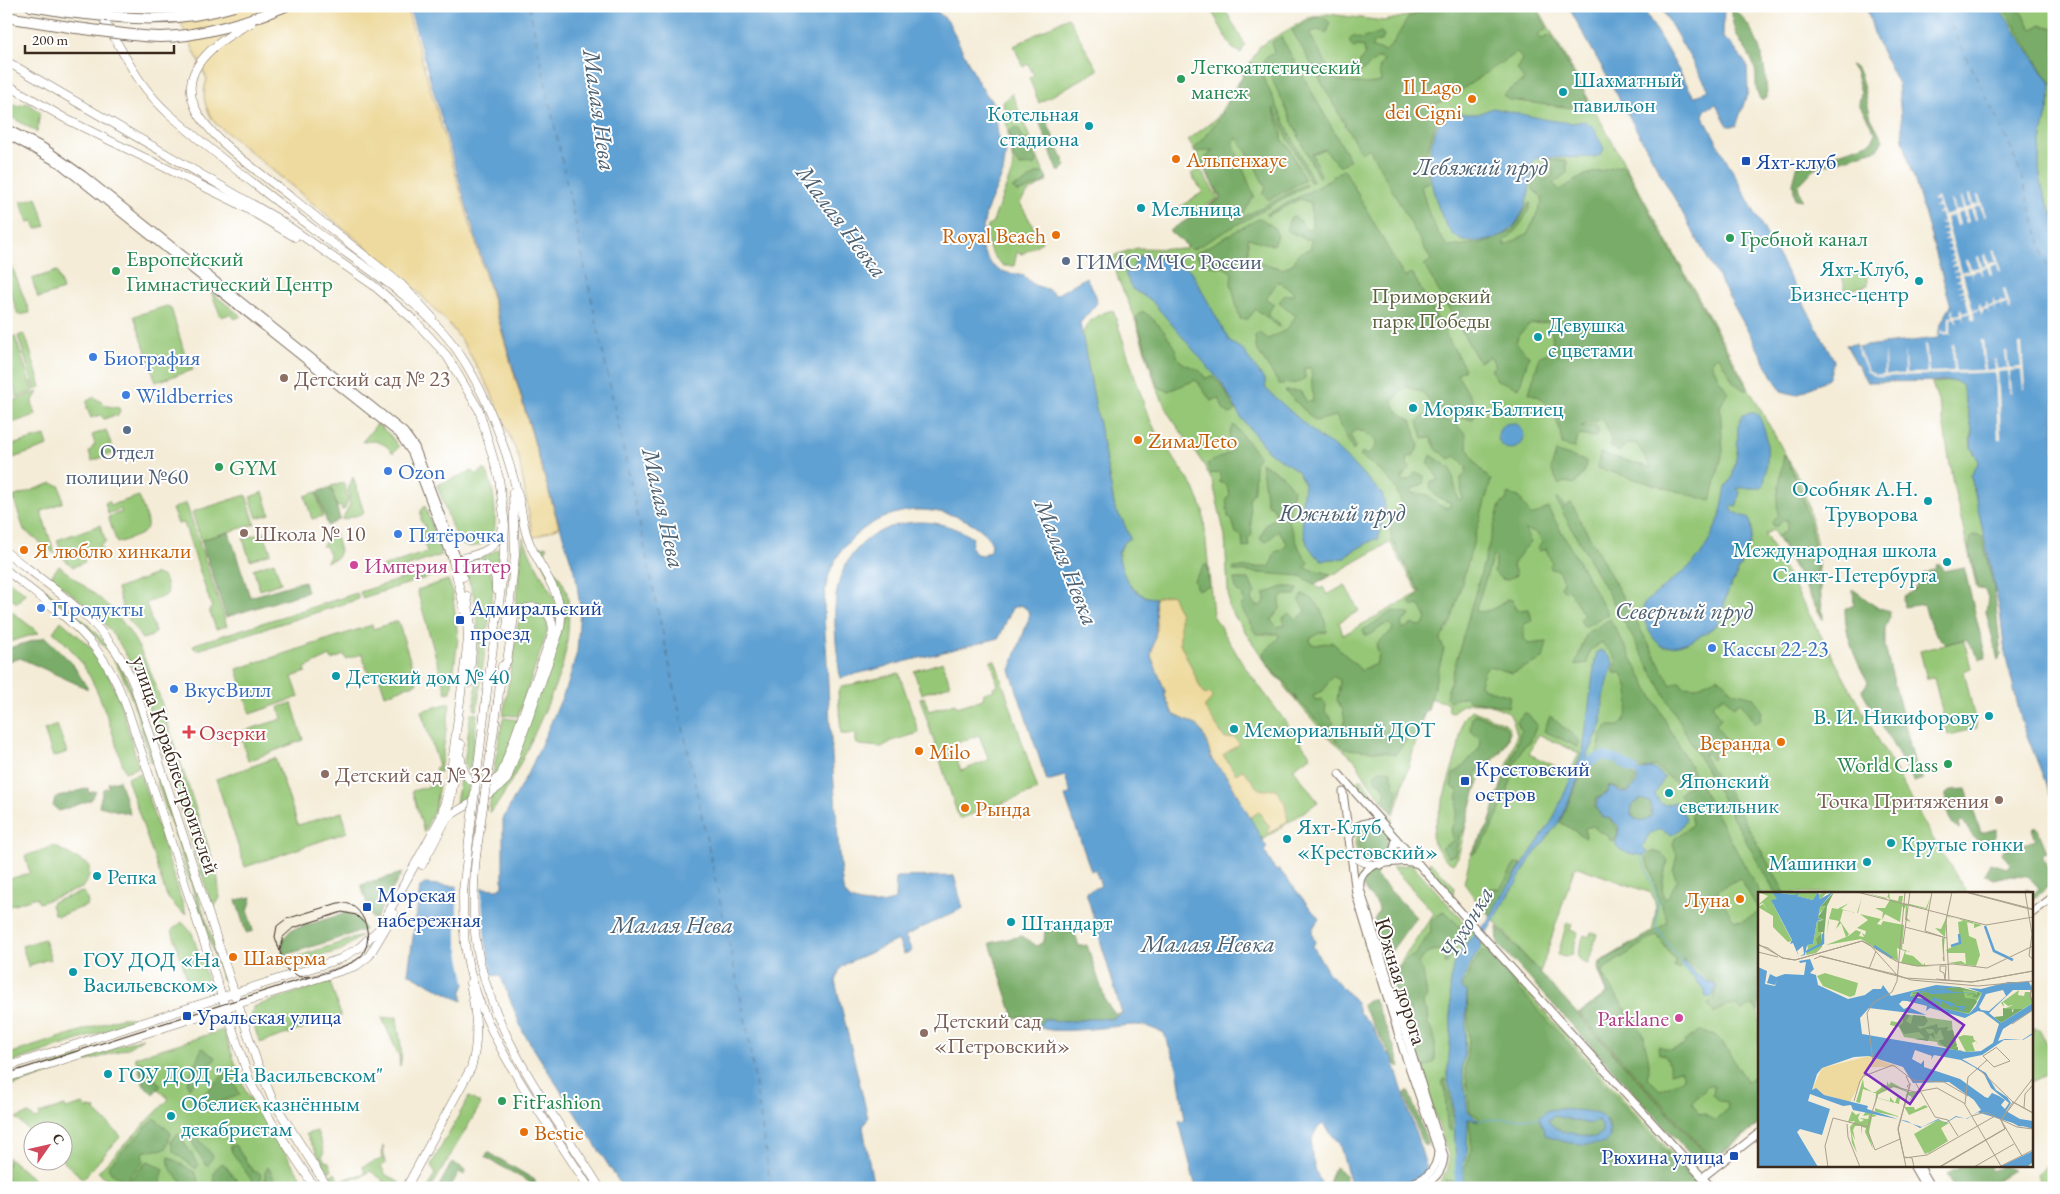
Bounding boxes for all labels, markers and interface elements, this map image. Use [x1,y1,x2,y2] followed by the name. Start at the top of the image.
[25,22,174,54] scale bar
[32,30,69,49] text: 200 m
[576,45,624,173] water label: Малая Нева
[1191,52,1362,106] place label: Легкоатлетический манеж
[1573,65,1682,119] place label: Шахматный павильон
[1385,72,1462,126] place label: Il Lago dei Cigni
[1175,73,1187,85] marker: Легкоатлетический манеж
[1557,86,1569,98] marker: Шахматный павильон
[1466,93,1478,105] marker: Il Lago dei Cigni
[987,99,1079,153] place label: Котельная стадиона
[1083,120,1095,132] marker: Котельная стадиона
[1185,145,1287,174] place label: Альпенхаус
[1755,147,1836,176] place label: Яхт-клуб
[1413,151,1548,182] water label: Лебяжий пруд
[1170,153,1182,165] marker: Альпенхаус
[1740,155,1752,167] marker: Яхт-клуб
[788,157,895,284] water label: Малая Невка
[1151,194,1241,223] place label: Мельница
[1135,202,1147,214] marker: Мельница
[942,221,1046,250] place label: Royal Beach
[1740,224,1868,253] place label: Гребной канал
[1050,229,1062,241] marker: Royal Beach
[1724,232,1736,244] marker: Гребной канал
[126,244,333,298] place label: Европейский Гимнастический Центр
[1076,247,1262,276] place label: ГИМС МЧС России
[1789,254,1909,308] place label: Яхт-Клуб, Бизнес-центр
[1060,255,1072,267] marker: ГИМС МЧС России
[110,265,122,277] marker: Европейский Гимнастический Центр
[1913,275,1925,287] marker: Яхт-Клуб, Бизнес-центр
[1371,281,1491,335] park label: Приморский парк Победы
[1548,310,1634,364] place label: Девушка с цветами
[1532,331,1544,343] marker: Девушка с цветами
[103,343,200,372] place label: Биография
[87,351,99,363] marker: Биография
[294,364,450,393] place label: Детский сад № 23
[278,372,290,384] marker: Детский сад № 23
[136,381,233,410] place label: Wildberries
[120,389,132,401] marker: Wildberries
[1423,394,1564,423] place label: Моряк-Балтиец
[1407,402,1419,414] marker: Моряк-Балтиец
[121,424,133,436] marker: Отдел полиции №60
[1148,426,1238,455] place label: ZимаЛеtо
[1132,434,1144,446] marker: ZимаЛеtо
[66,437,189,491] place label: Отдел полиции №60
[635,443,693,571] water label: Малая Нева
[229,453,278,482] place label: GYM
[398,457,446,486] place label: Ozon
[213,461,225,473] marker: GYM
[382,465,394,477] marker: Ozon
[1792,474,1918,528] place label: Особняк А.Н. Труворова
[1027,492,1106,630] water label: Малая Невка
[1922,495,1934,507] marker: Особняк А.Н. Труворова
[1278,497,1406,528] water label: Южный пруд
[254,519,366,548] place label: Школа № 10
[408,520,505,549] place label: Пятёрочка
[238,527,250,539] marker: Школа № 10
[392,528,404,540] marker: Пятёрочка
[1733,535,1937,589] place label: Международная школа Санкт-Петербурга
[33,536,192,565] place label: Я люблю хинкали
[18,544,30,556] marker: Я люблю хинкали
[364,551,511,580] place label: Империя Питер
[1941,556,1953,568] marker: Международная школа Санкт-Петербурга
[348,559,360,571] marker: Империя Питер
[469,593,603,647] place label: Адмиральский проезд
[51,594,144,623] place label: Продукты
[1615,595,1754,626] water label: Северный пруд
[35,602,47,614] marker: Продукты
[454,614,466,626] marker: Адмиральский проезд
[1722,634,1829,663] place label: Кассы 22-23
[1706,642,1718,654] marker: Кассы 22-23
[125,652,227,878] street label: улица Кораблестроителей
[346,662,510,691] place label: Детский дом № 40
[330,670,342,682] marker: Детский дом № 40
[184,675,272,704] place label: ВкусВилл
[168,683,180,695] marker: ВкусВилл
[1813,702,1979,731] place label: В. И. Никифорову
[1983,710,1995,722] marker: В. И. Никифорову
[1244,715,1435,744] place label: Мемориальный ДОТ
[199,718,267,747] place label: Озерки
[1228,723,1240,735] marker: Мемориальный ДОТ
[183,726,195,738] marker: Озерки
[1699,728,1771,757] place label: Веранда
[1775,736,1787,748] marker: Веранда
[929,737,970,766] place label: Milo
[913,745,925,757] marker: Milo
[1837,750,1938,779] place label: World Class
[1475,754,1590,808] place label: Крестовский остров
[1942,758,1954,770] marker: World Class
[335,760,492,789] place label: Детский сад № 32
[1678,766,1779,820] place label: Японский светильник
[319,768,331,780] marker: Детский сад № 32
[1459,775,1471,787] marker: Крестовский остров
[1816,786,1989,815] place label: Точка Притяжения
[1663,787,1675,799] marker: Японский светильник
[975,794,1031,823] place label: Рында
[1993,794,2005,806] marker: Точка Притяжения
[959,802,971,814] marker: Рында
[1296,812,1438,866] place label: Яхт-Клуб «Крестовский»
[1901,829,2024,858] place label: Крутые гонки
[1281,833,1293,845] marker: Яхт-Клуб «Крестовский»
[1885,837,1897,849] marker: Крутые гонки
[1768,848,1857,877] place label: Машинки
[1861,856,1873,868] marker: Машинки
[107,862,157,891] place label: Репка
[91,870,103,882] marker: Репка
[377,880,481,934] place label: Морская набережная
[1432,880,1500,966] water label: Чухонка
[1684,885,1730,914] place label: Луна
[1758,892,2032,1166] inset map
[1734,893,1746,905] marker: Луна
[361,901,373,913] marker: Морская набережная
[1021,908,1112,937] place label: Штандарт
[609,909,733,940] water label: Малая Нева
[1368,914,1434,1049] street label: Южная дорога
[1005,916,1017,928] marker: Штандарт
[1139,928,1275,959] water label: Малая Невка
[243,943,326,972] place label: Шаверма
[83,945,220,999] place label: ГОУ ДОД «На Васильевском»
[227,951,239,963] marker: Шаверма
[67,966,79,978] marker: ГОУ ДОД «На Васильевском»
[196,1002,342,1031] place label: Уральская улица
[1597,1004,1669,1033] place label: Parklane
[934,1006,1070,1060] place label: Детский сад «Петровский»
[181,1010,193,1022] marker: Уральская улица
[1673,1012,1685,1024] marker: Parklane
[918,1027,930,1039] marker: Детский сад «Петровский»
[118,1060,383,1089] place label: ГОУ ДОД "На Васильевском"
[102,1068,114,1080] marker: ГОУ ДОД "На Васильевском"
[512,1087,602,1116] place label: FitFashion
[181,1089,360,1143] place label: Обелиск казнённым декабристам
[496,1095,508,1107] marker: FitFashion
[165,1110,177,1122] marker: Обелиск казнённым декабристам
[534,1118,584,1147] place label: Bestie
[22,1122,72,1172] north arrow
[518,1126,530,1138] marker: Bestie
[49,1130,69,1148] text: С
[1601,1142,1724,1171] place label: Рюхина улица
[1728,1150,1740,1162] marker: Рюхина улица

